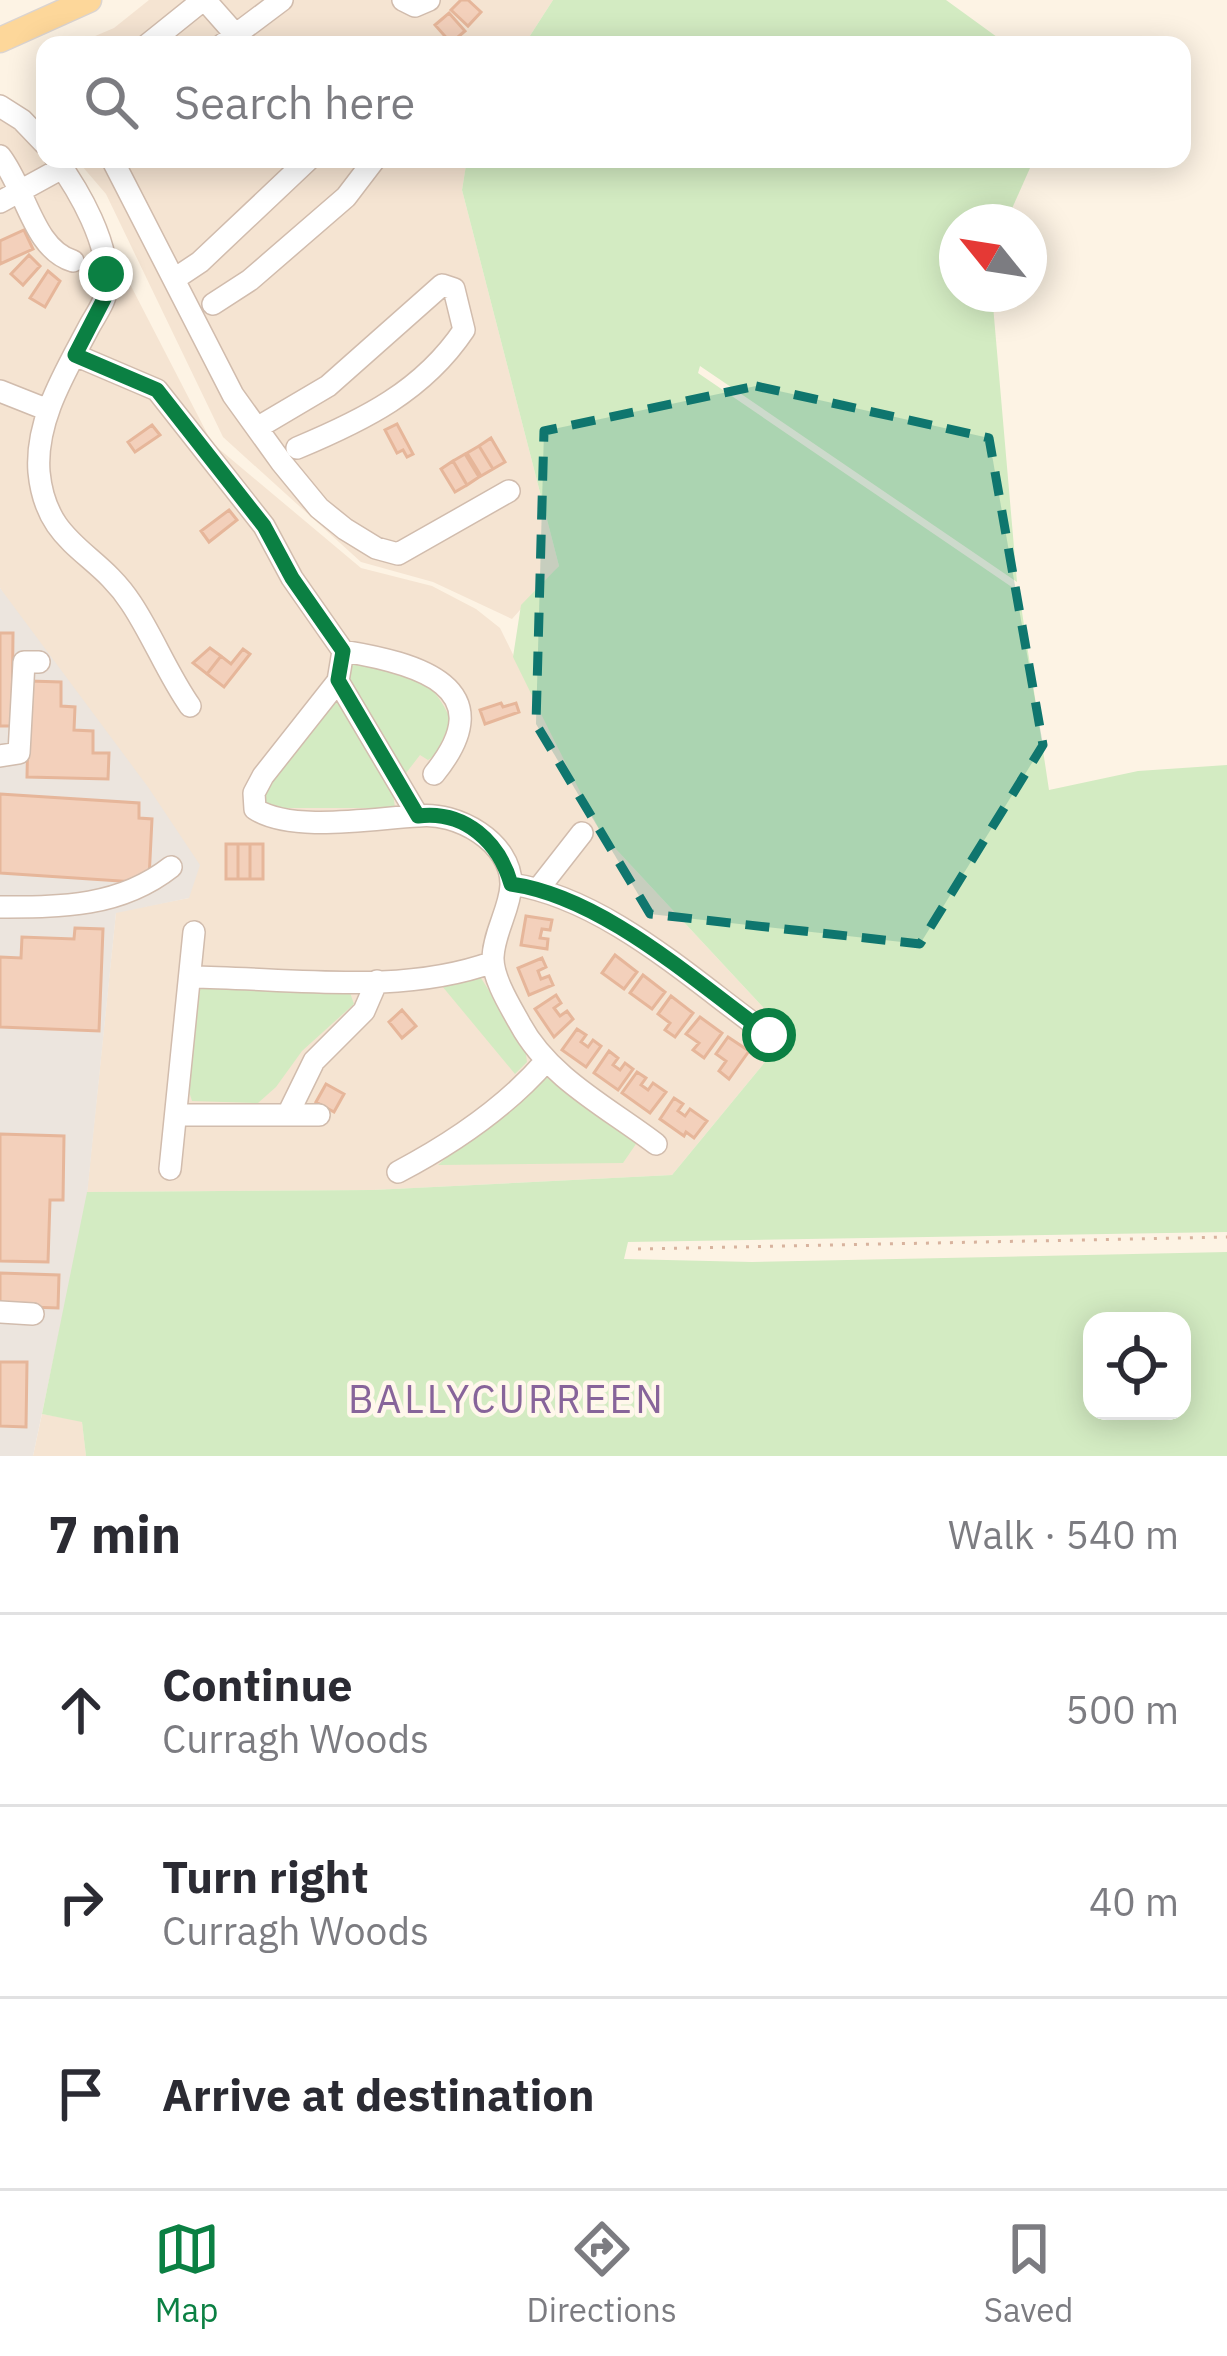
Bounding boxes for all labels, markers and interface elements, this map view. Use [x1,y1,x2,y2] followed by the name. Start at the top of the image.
[36,36,1191,168] search box
[78,69,144,135] icon: search
[174,73,415,131] text: Search here
[939,204,1047,312] north arrow
[79,247,133,301] route end
[742,1008,796,1062] route start
[1083,1312,1191,1420] map controls
[1083,1312,1191,1420] button: locate
[348,1373,666,1424] district label: BALLYCURREEN
[48,1501,181,1567] text: 7 min
[948,1509,1179,1560] text: Walk · 540 m
[162,1655,353,1713] text: Continue
[48,1677,114,1743] icon: ahead
[1066,1684,1179,1735] text: 500 m
[162,1713,429,1764] text: Curragh Woods
[162,1847,369,1905] text: Turn right
[48,1869,114,1935] icon: right
[1089,1876,1179,1927] text: 40 m
[162,1905,429,1956] text: Curragh Woods
[48,2061,114,2127] icon: arrive
[162,2065,595,2123] text: Arrive at destination
[154,2216,220,2331] tab: Map
[527,2216,677,2331] tab: Directions
[984,2216,1073,2331] tab: Saved

